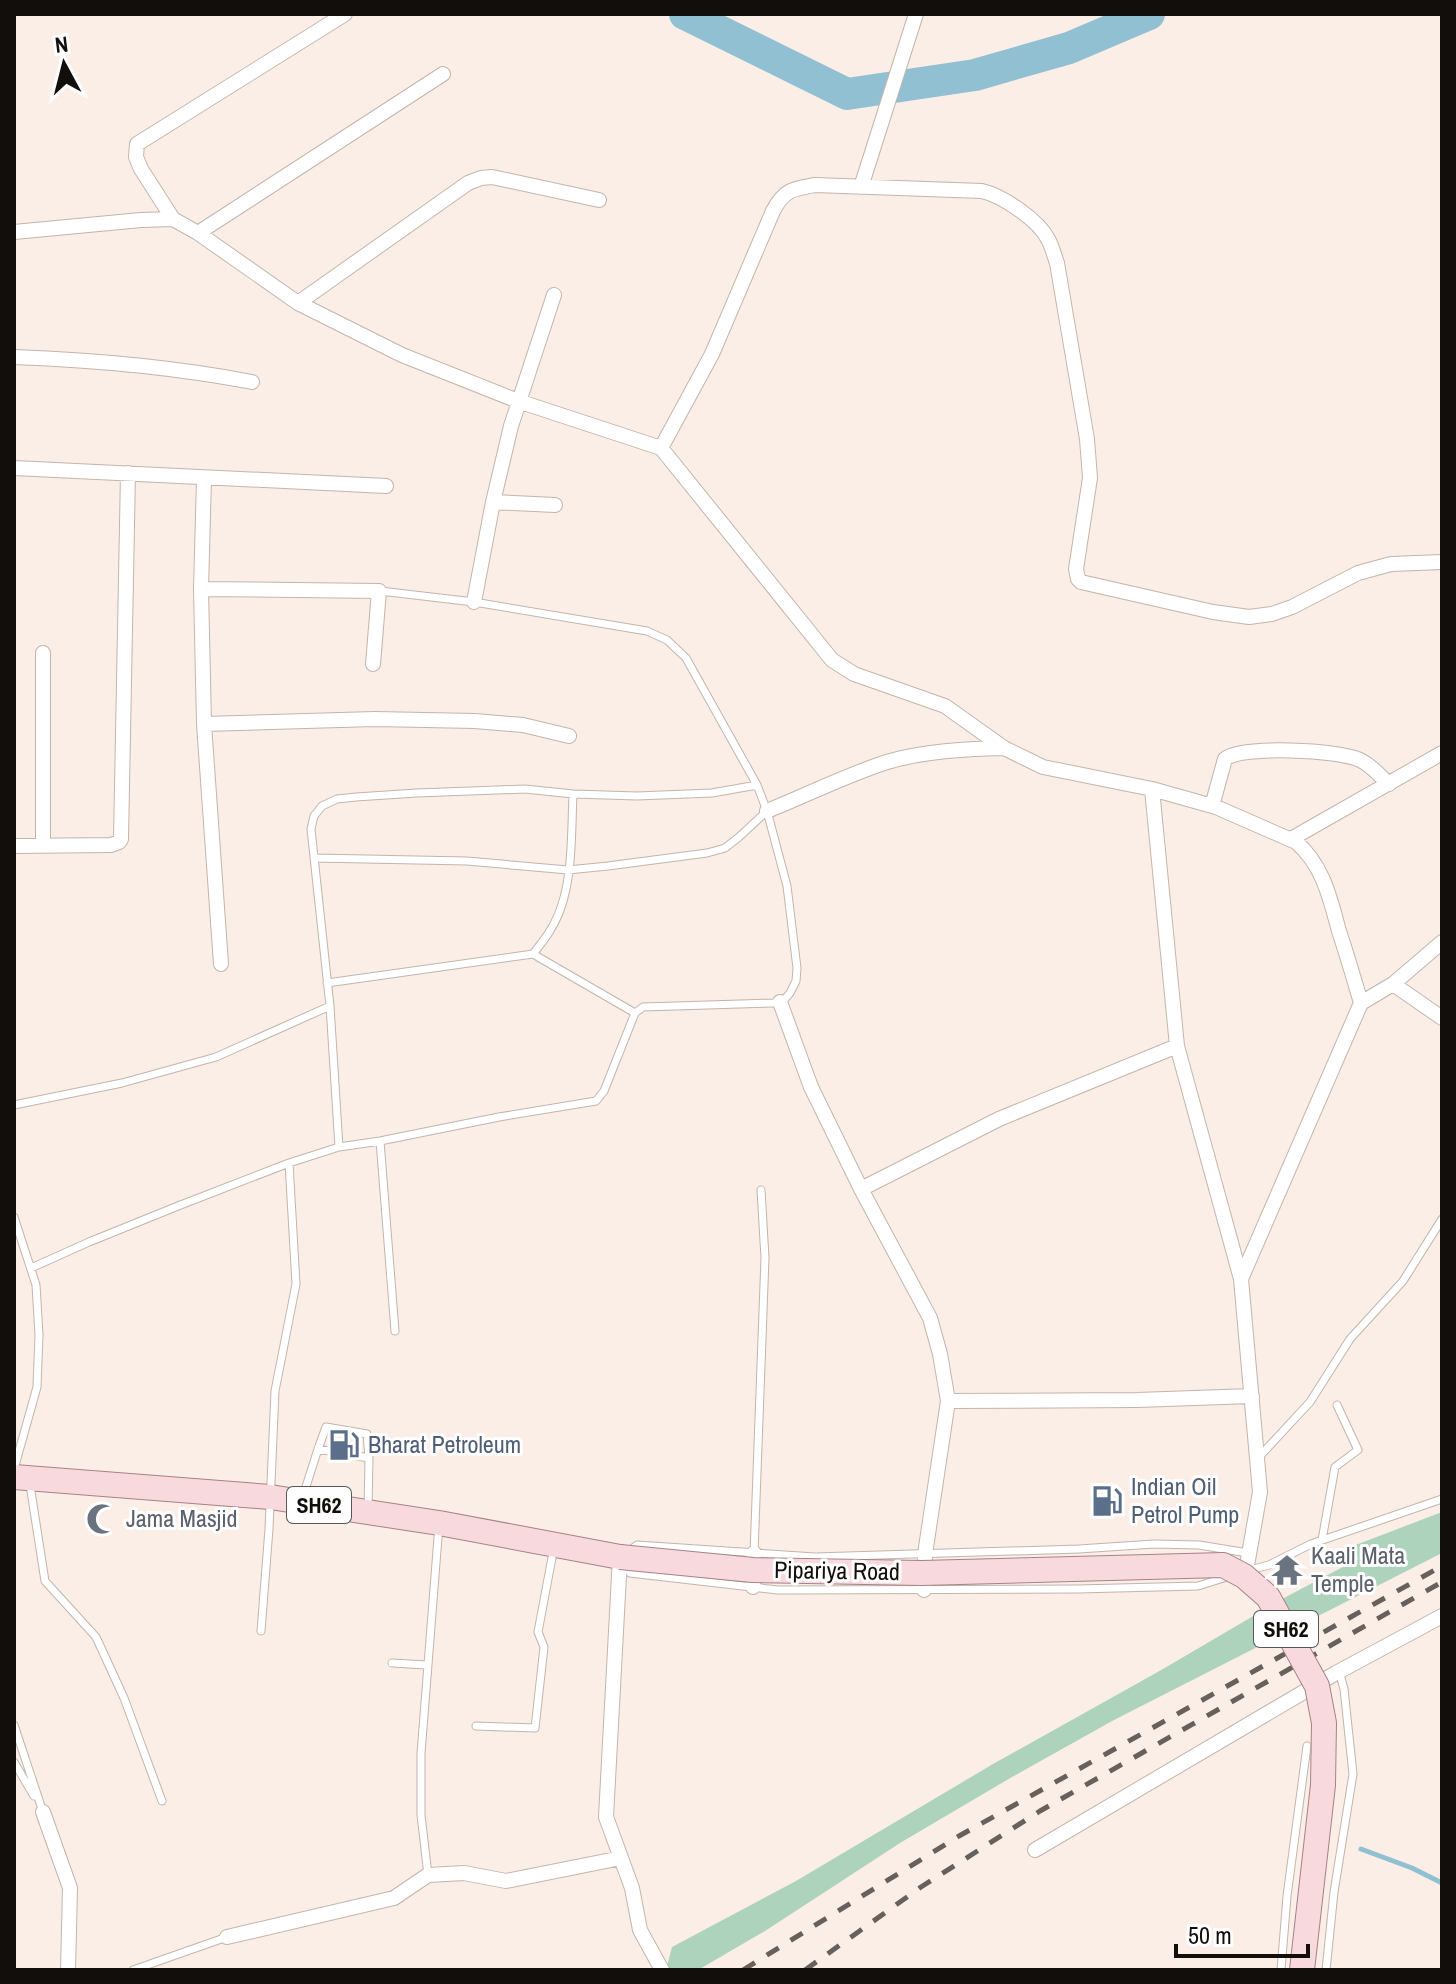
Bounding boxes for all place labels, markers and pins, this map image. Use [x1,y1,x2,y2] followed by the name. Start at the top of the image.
[327,1428,361,1462] fuel station icon: Bharat Petroleum
[368,1428,521,1460] place label: Bharat Petroleum
[1131,1470,1239,1530] place label: Indian Oil Petrol Pump
[1090,1484,1124,1518] fuel station icon: Indian Oil Petrol Pump
[85,1502,119,1536] mosque icon: Jama Masjid
[126,1502,238,1534] place label: Jama Masjid
[1311,1539,1405,1599] place label: Kaali Mata Temple
[1270,1553,1304,1587] temple icon: Kaali Mata Temple

